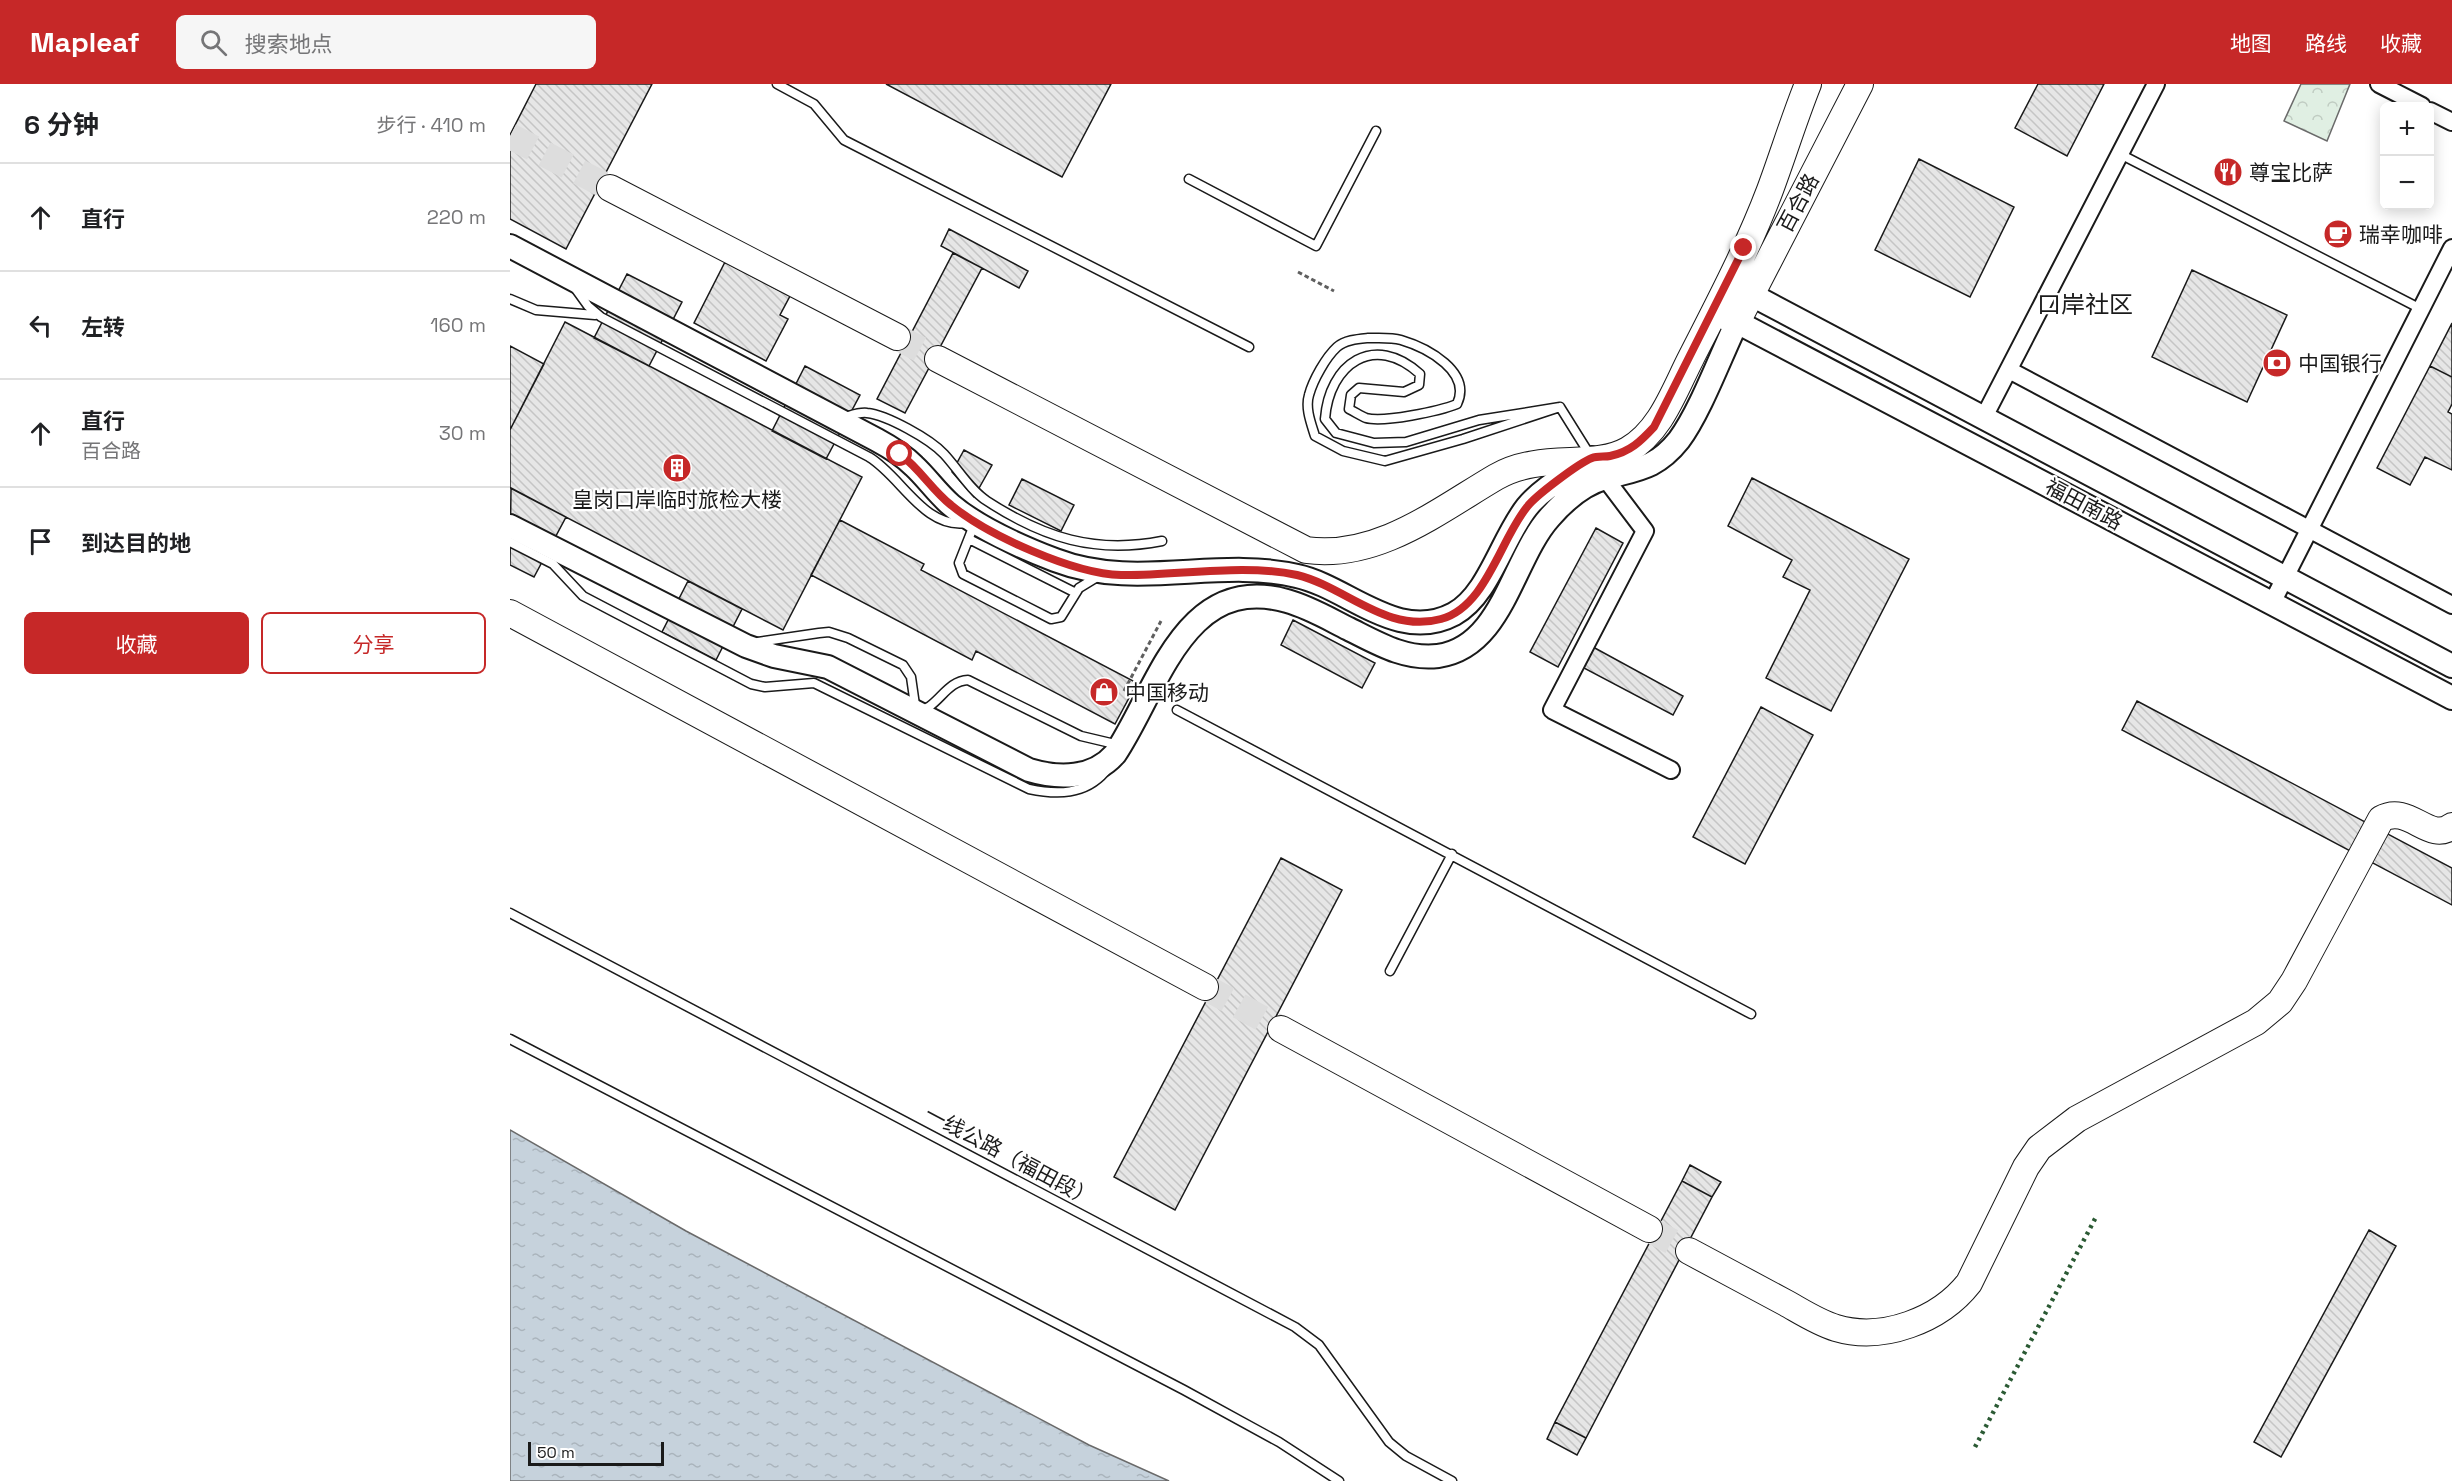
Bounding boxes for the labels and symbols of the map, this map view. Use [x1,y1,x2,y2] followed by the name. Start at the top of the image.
[2212,156,2244,188] restaurant icon: 尊宝比萨
[2249,159,2333,186] place label: 尊宝比萨
[1771,169,1825,237] street label: 百合路
[2322,218,2354,250] cafe icon: 瑞幸咖啡
[2359,221,2443,248] place label: 瑞幸咖啡
[1730,234,1756,260] route end
[2037,289,2133,320] district label: 口岸社区
[2261,347,2293,379] bank icon: 中国银行
[2298,350,2382,377] place label: 中国银行
[886,440,912,466] route start
[661,452,693,484] building icon: 皇岗口岸临时旅检大楼
[2041,472,2127,536] street label: 福田南路
[572,486,782,513] place label: 皇岗口岸临时旅检大楼
[1088,676,1120,708] shop icon: 中国移动
[1125,679,1209,706] place label: 中国移动
[920,1100,1100,1212] street label: 一线公路（福田段）
[528,1439,664,1466] scale bar

